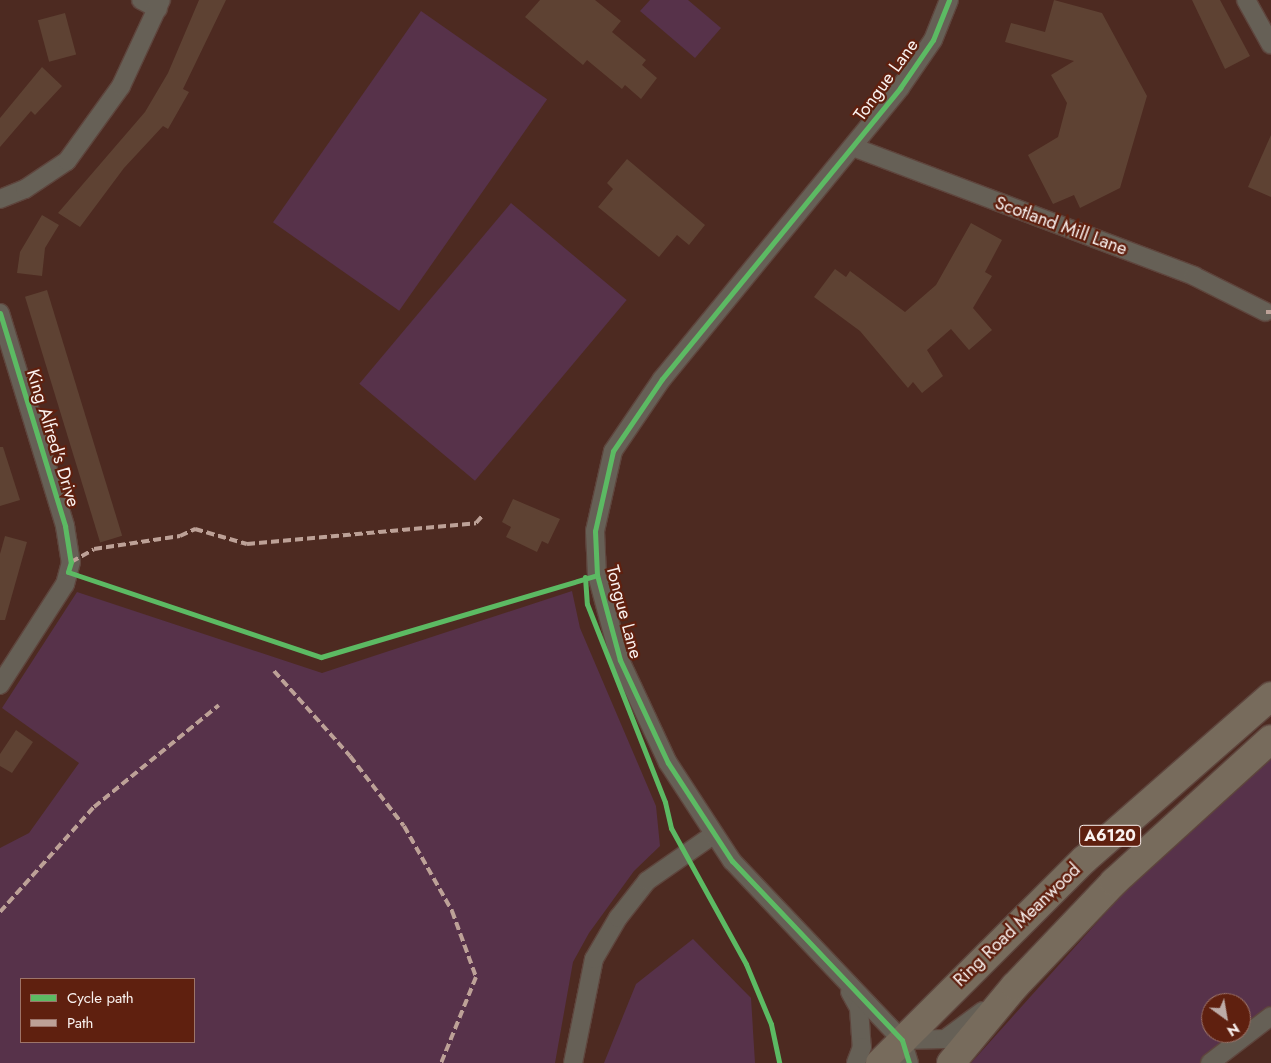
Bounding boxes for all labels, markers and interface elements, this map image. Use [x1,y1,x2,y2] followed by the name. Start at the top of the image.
[849,35,923,125] street label: Tongue Lane
[992,192,1130,260] street label: Scotland Mill Lane
[22,367,84,509] street label: King Alfred's Drive
[601,563,647,661] street label: Tongue Lane
[1079,822,1141,849] road number: A6120
[949,859,1085,991] street label: Ring Road Meanwood
[20,978,195,1043] legend
[67,987,134,1009] text: Cycle path
[1201,993,1251,1043] north arrow
[67,1012,93,1034] text: Path
[1223,1018,1243,1041] text: N

